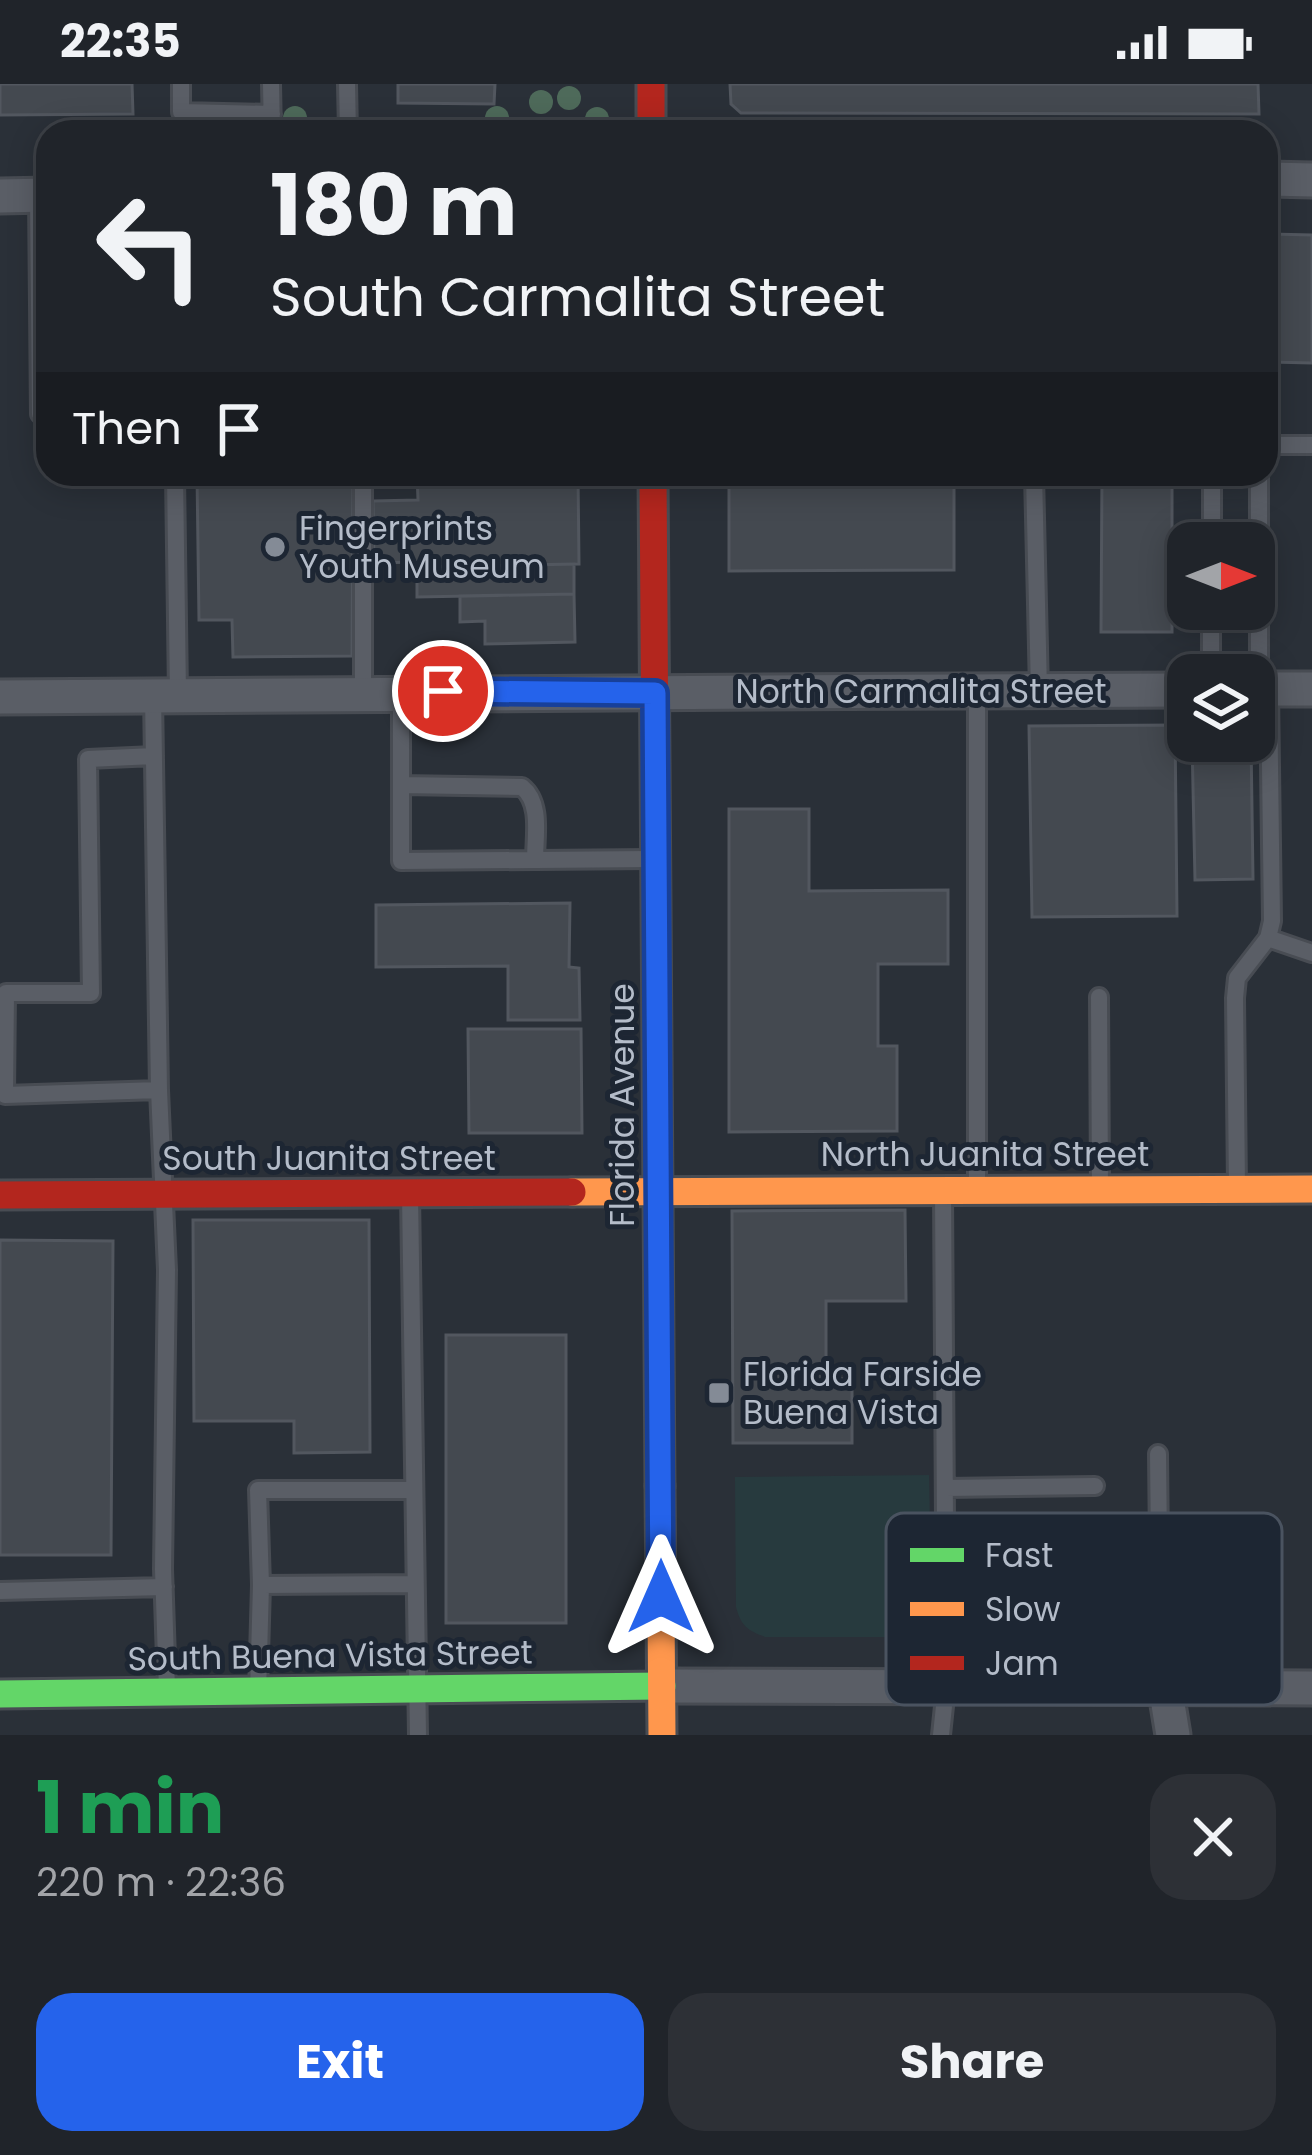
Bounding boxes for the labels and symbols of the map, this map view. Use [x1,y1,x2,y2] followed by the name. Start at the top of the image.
[299,505,545,590] place label: Fingerprints Youth Museum
[1167,522,1275,630] north arrow
[262,534,288,560] marker: Fingerprints Youth Museum
[392,640,494,742] pin
[736,668,1106,715] street label: North Carmalita Street
[599,983,646,1227] street label: Florida Avenue
[821,1131,1149,1178] street label: North Juanita Street
[162,1135,496,1182] street label: South Juanita Street
[743,1351,982,1436] place label: Florida Farside Buena Vista
[706,1380,732,1406] marker: Florida Farside Buena Vista
[886,1513,1282,1705] legend
[985,1532,1053,1579] text: Fast
[598,1534,724,1660] position arrow
[985,1586,1061,1633] text: Slow
[127,1628,533,1683] street label: South Buena Vista Street
[985,1640,1059,1687] text: Jam

